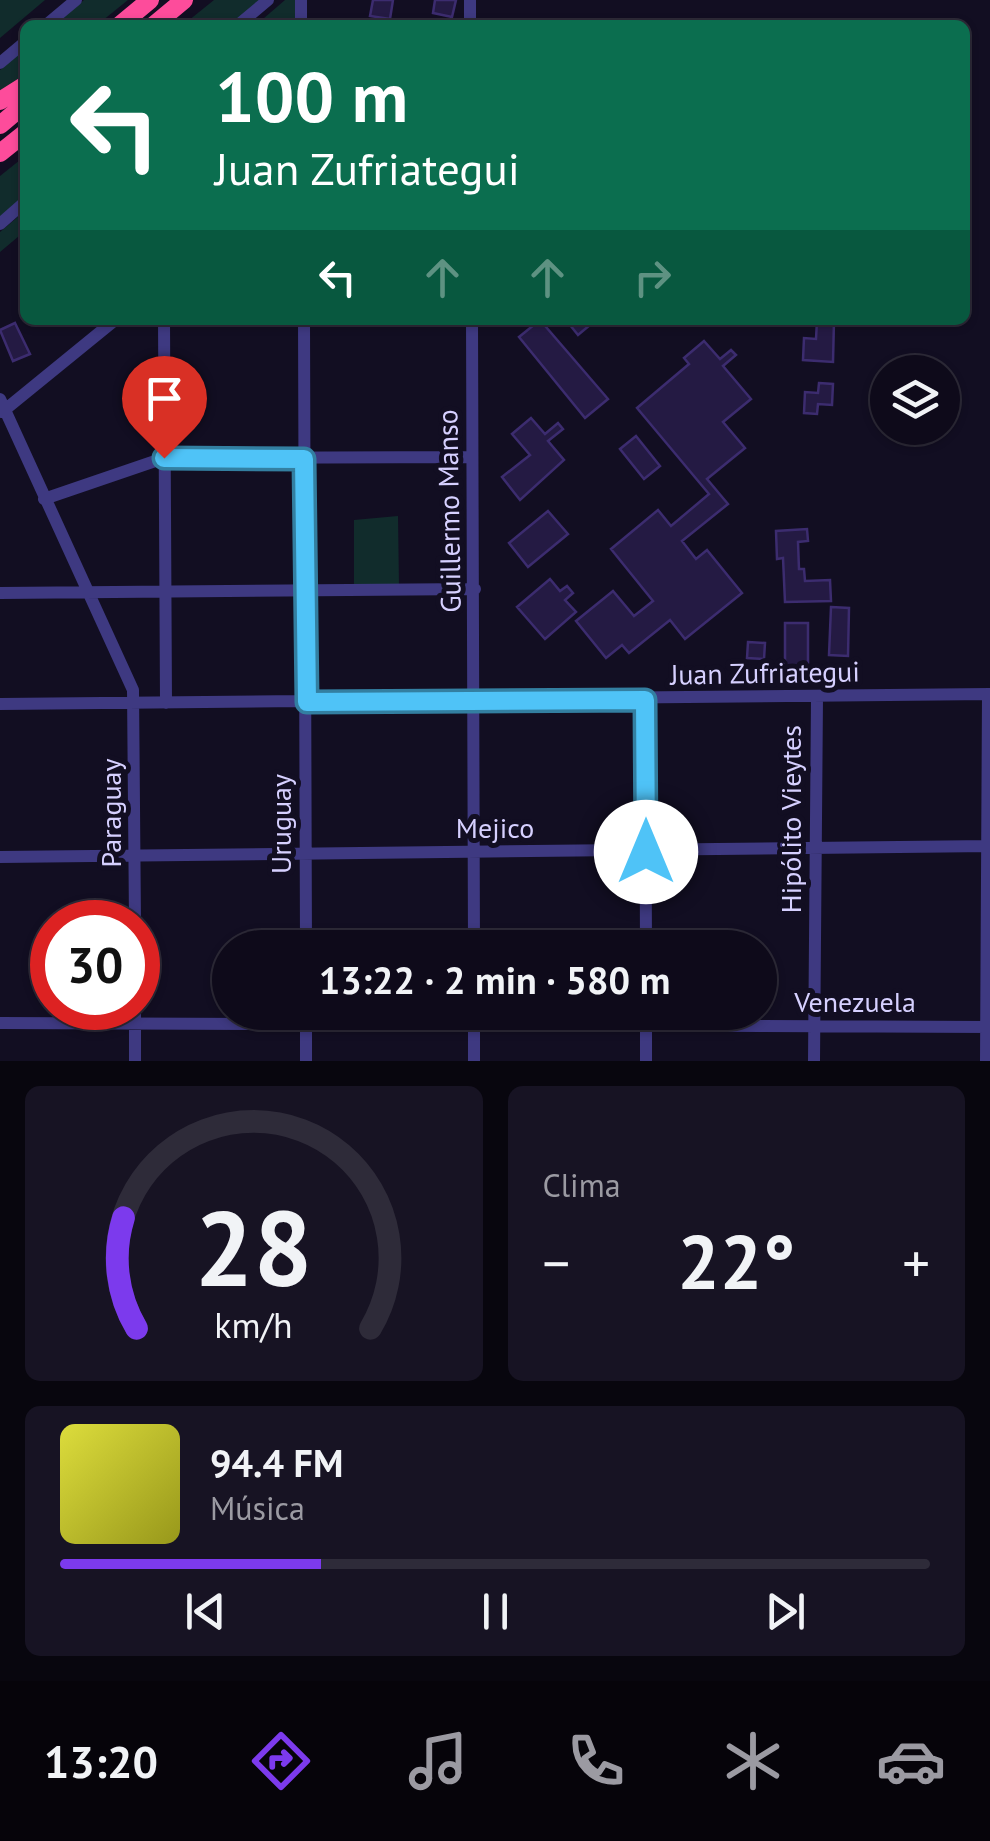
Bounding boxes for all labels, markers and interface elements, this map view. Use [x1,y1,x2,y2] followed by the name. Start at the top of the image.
[215,51,408,141] text: 100 m
[50,60,180,190] icon: left
[215,139,520,197] text: Juan Zufriategui
[310,250,365,305] icon: left
[415,250,470,305] icon: ahead
[520,250,575,305] icon: ahead
[625,250,680,305] icon: right
[870,355,960,445] map controls
[870,355,960,445] button: layers
[122,356,207,459] pin
[137,371,192,426] icon: arrive
[428,409,469,613] street label: Guillermo Manso
[669,652,860,693] street label: Juan Zufriategui
[772,725,809,913] street label: Hipólito Vieytes
[92,758,129,868] street label: Paraguay
[262,774,299,874] street label: Uruguay
[594,800,698,904] position arrow
[456,809,534,846] street label: Mejico
[30,900,160,1030] speed limit sign: 30
[319,955,670,1004] text: 13:22 · 2 min · 580 m
[793,983,916,1020] street label: Venezuela
[543,1164,621,1206] text: Clima
[195,1180,313,1315] text: 28
[677,1213,795,1310] text: 22°
[543,1227,570,1298] text: −
[902,1227,930,1298] text: +
[215,1302,293,1348] text: km/h
[210,1438,343,1487] text: 94.4 FM
[210,1487,305,1529] text: Música
[178,1584,233,1639] icon: previous
[468,1584,523,1639] icon: pause
[758,1584,813,1639] icon: next
[246,1726,316,1796] icon: directions
[403,1726,473,1796] icon: music
[561,1726,631,1796] icon: phone
[718,1726,788,1796] icon: climate
[876,1726,946,1796] icon: car
[44,1732,158,1790] text: 13:20

